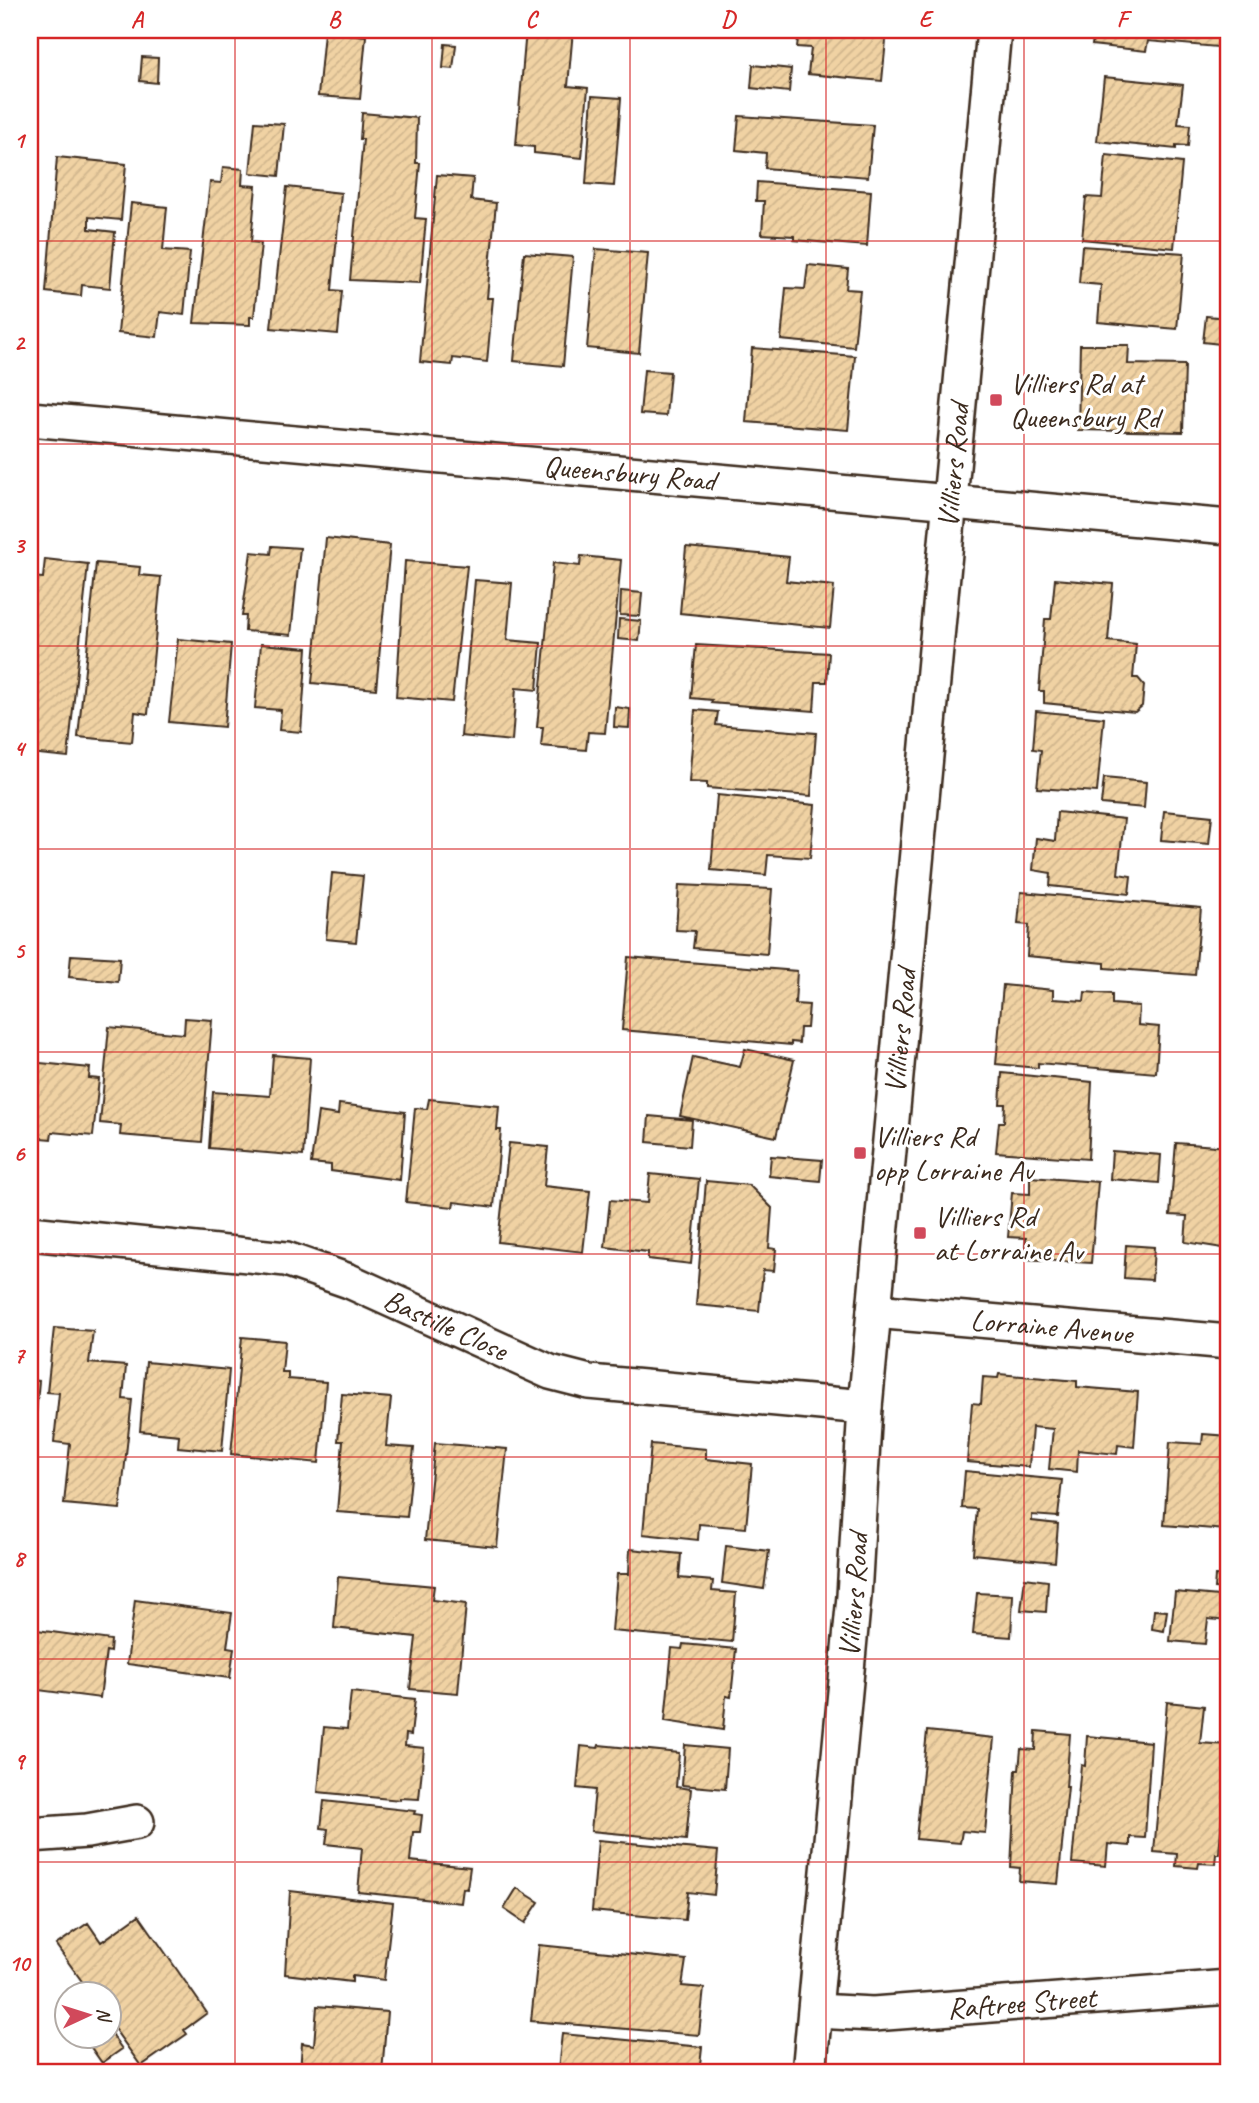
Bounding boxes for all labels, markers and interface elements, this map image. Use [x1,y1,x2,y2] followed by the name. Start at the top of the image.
[131,5,145,34] text: A
[328,5,342,34] text: B
[526,5,540,34] text: C
[721,5,737,34] text: D
[919,5,935,34] text: E
[1117,5,1133,34] text: F
[14,126,27,155] text: 1
[14,328,27,357] text: 2
[1010,364,1164,436] place label: Villiers Rd at Queensbury Rd
[988,392,1004,408] marker: Villiers Rd at Queensbury Rd
[928,398,978,529] street label: Villiers Road
[542,446,721,500] street label: Queensbury Road
[14,531,27,560] text: 3
[14,734,27,763] text: 4
[14,936,26,965] text: 5
[875,963,925,1095] street label: Villiers Road
[874,1117,1036,1189] place label: Villiers Rd opp Lorraine Av
[14,1139,27,1168] text: 6
[852,1145,868,1161] marker: Villiers Rd opp Lorraine Av
[934,1197,1085,1269] place label: Villiers Rd at Lorraine Av
[912,1225,928,1241] marker: Villiers Rd at Lorraine Av
[378,1280,515,1370] street label: Bastille Close
[969,1301,1136,1353] street label: Lorraine Avenue
[14,1341,27,1370] text: 7
[829,1528,877,1659] street label: Villiers Road
[14,1544,27,1573] text: 8
[14,1747,27,1776] text: 9
[9,1949,32,1978] text: 10
[946,1978,1100,2027] street label: Raftree Street
[52,1980,122,2050] north arrow
[92,2007,117,2024] text: N

